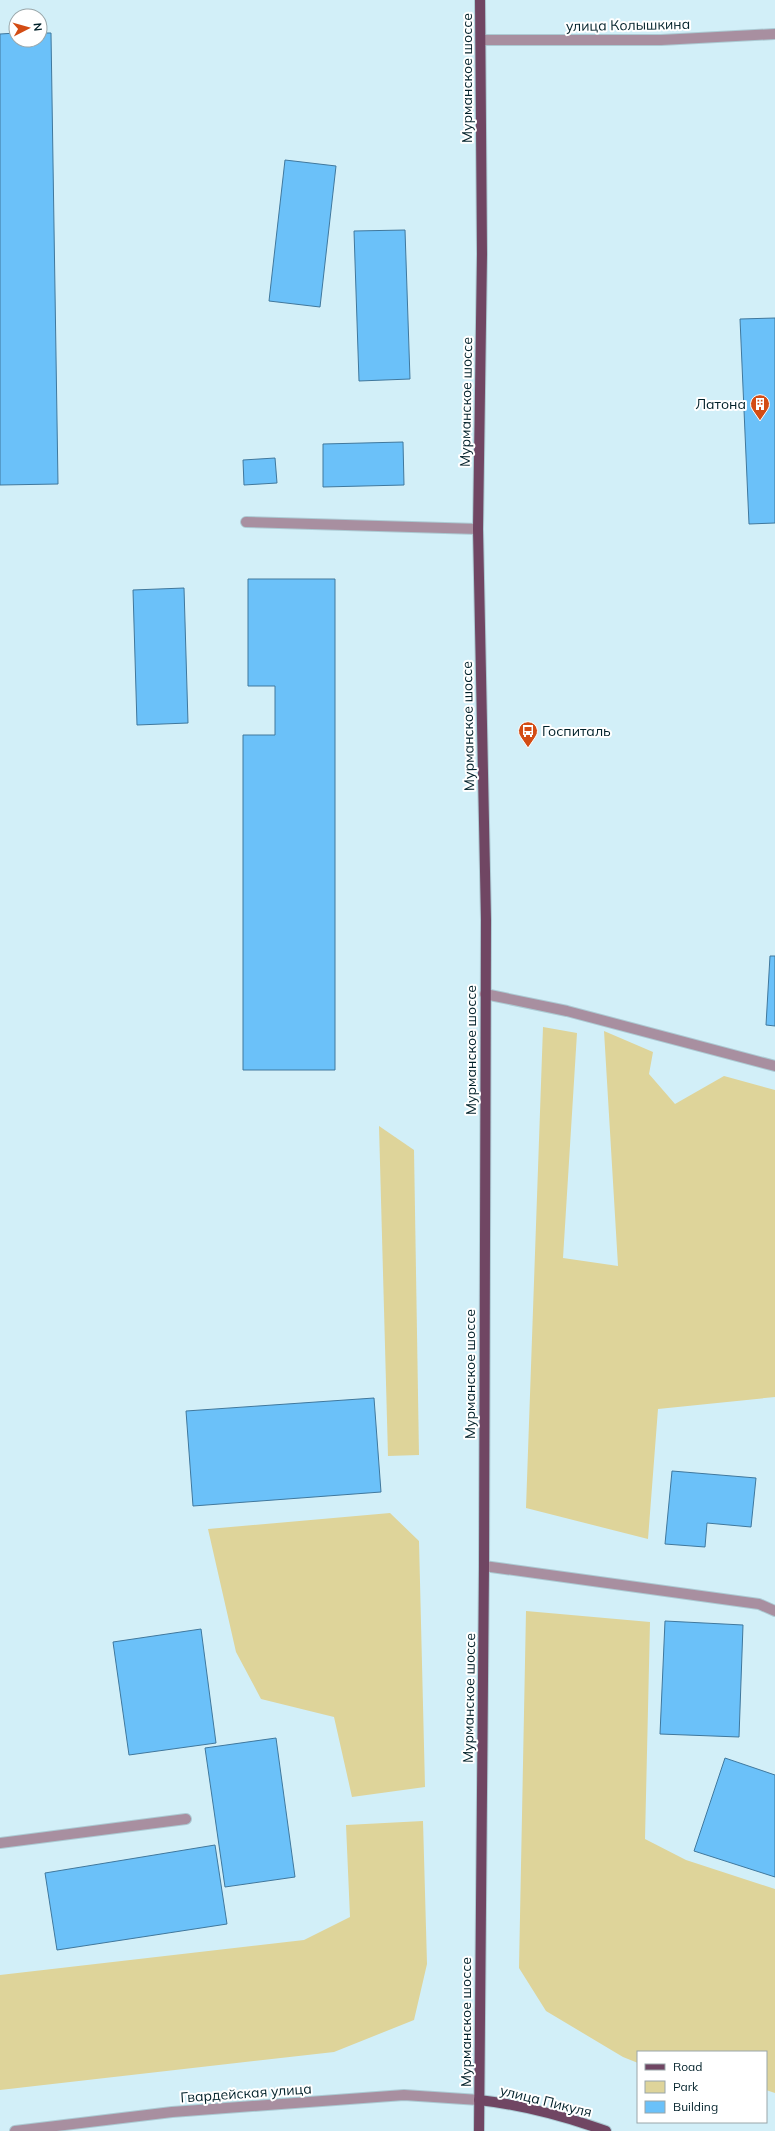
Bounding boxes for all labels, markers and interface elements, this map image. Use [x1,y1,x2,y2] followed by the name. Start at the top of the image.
[8,8,48,48] north arrow
[458,13,476,143] street label: Мурманское шоссе
[566,15,690,35] street label: улица Колышкина
[31,22,45,32] text: N
[456,337,476,467] street label: Мурманское шоссе
[749,393,771,421] building icon: Латона
[695,395,746,413] place label: Латона
[458,661,478,791] street label: Мурманское шоссе
[517,720,539,748] bus stop icon: Госпиталь
[542,722,611,740] place label: Госпиталь
[462,985,480,1115] street label: Мурманское шоссе
[461,1309,479,1439] street label: Мурманское шоссе
[459,1633,479,1763] street label: Мурманское шоссе
[457,1957,475,2087] street label: Мурманское шоссе
[637,2051,767,2123] legend
[673,2059,702,2074] text: Road
[180,2079,312,2107] street label: Гвардейская улица
[673,2079,699,2094] text: Park
[498,2081,594,2121] street label: улица Пикуля
[673,2099,718,2114] text: Building

